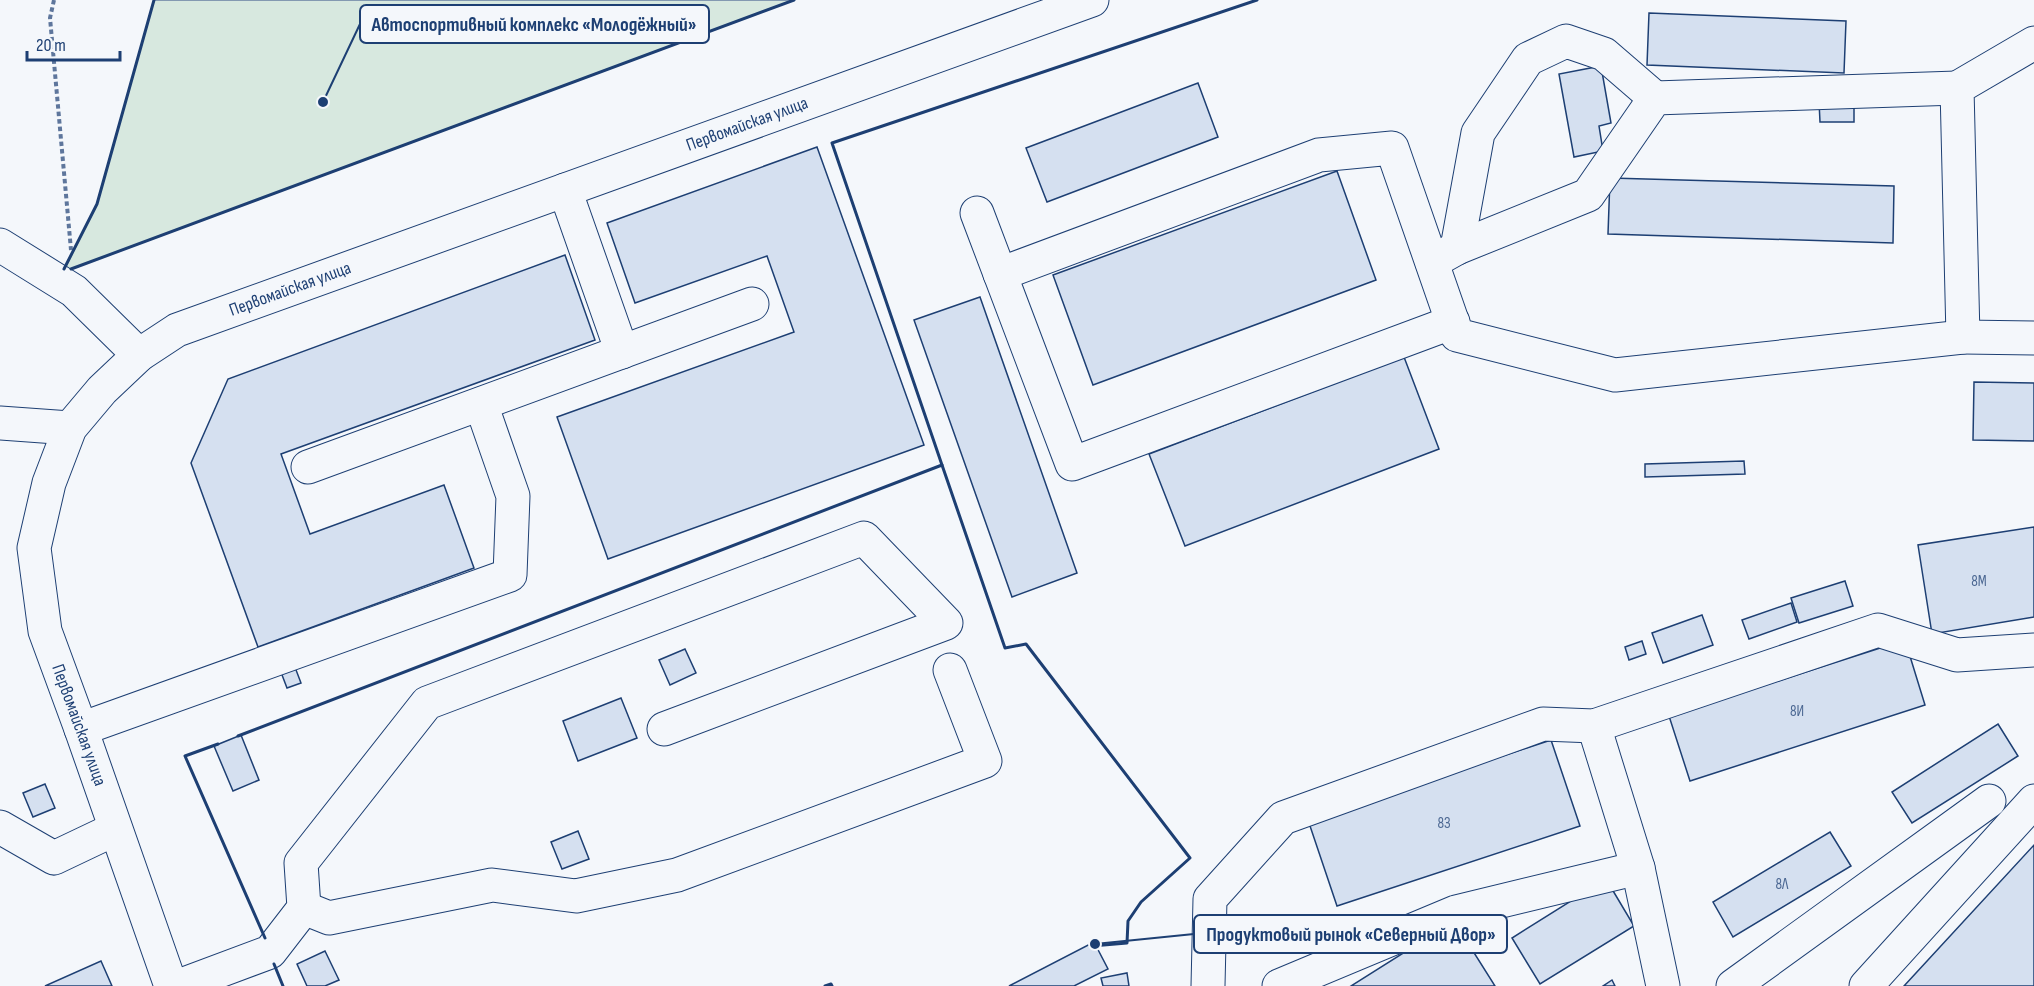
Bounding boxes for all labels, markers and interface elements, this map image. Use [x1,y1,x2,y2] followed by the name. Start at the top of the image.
[360,5,709,43] callout: Автоспортивный комплекс «Молодёжный»
[370,13,697,37] text: Автоспортивный комплекс «Молодёжный»
[27,24,120,62] scale bar
[36,35,66,56] text: 20 m
[683,92,811,156] street label: Первомайская улица
[226,257,354,321] street label: Первомайская улица
[1971,572,1987,591] house number: 8М
[47,661,111,789] street label: Первомайская улица
[1790,702,1804,721] house number: 8И
[1437,814,1451,833] house number: 8З
[1776,875,1789,894] house number: 8Л
[1194,915,1507,953] callout: Продуктовый рынок «Северный Двор»
[1206,923,1496,947] text: Продуктовый рынок «Северный Двор»

